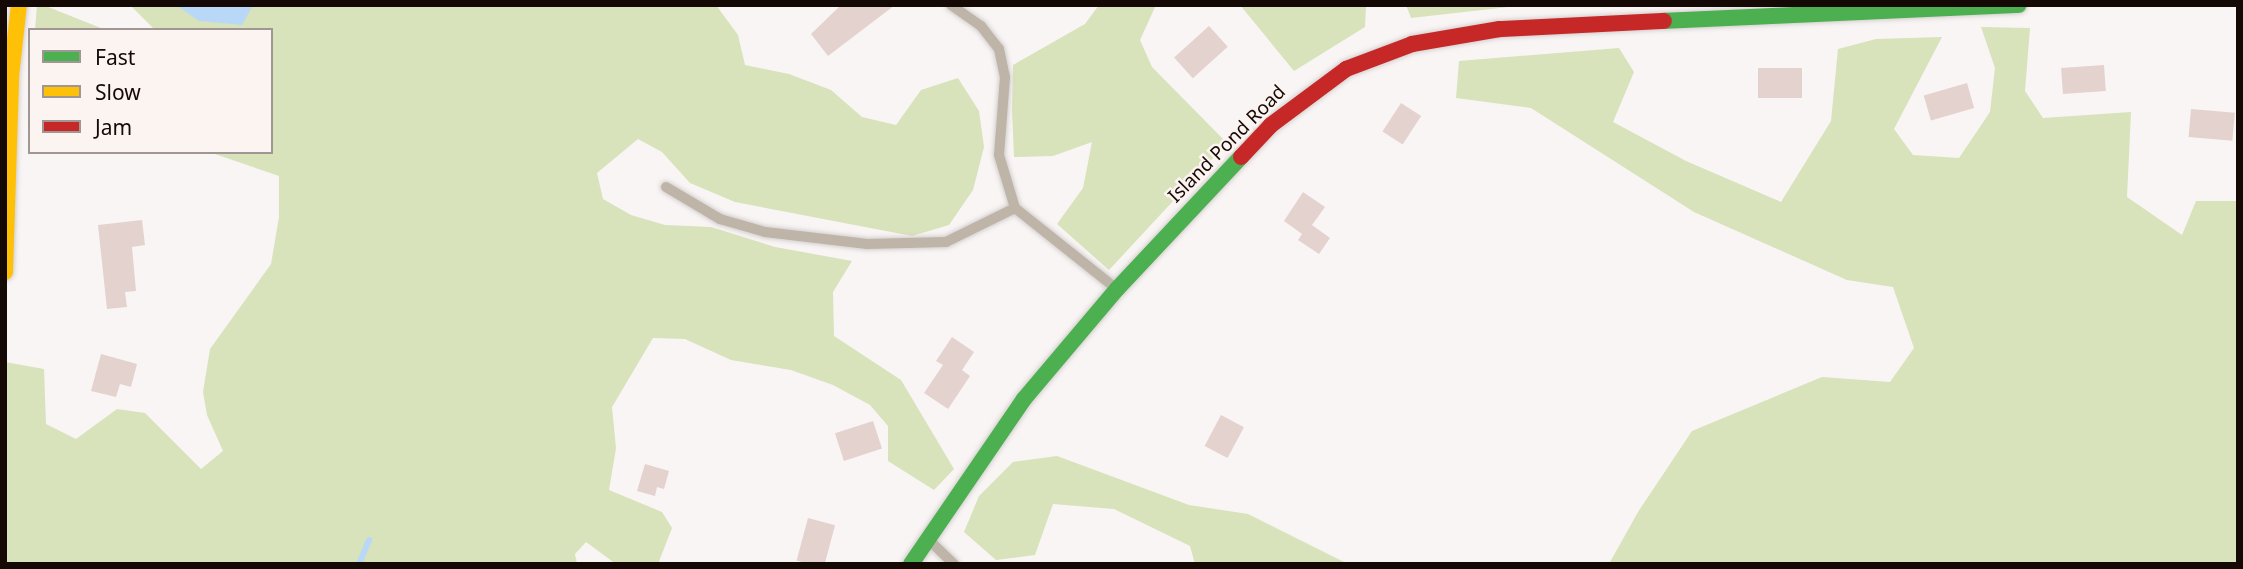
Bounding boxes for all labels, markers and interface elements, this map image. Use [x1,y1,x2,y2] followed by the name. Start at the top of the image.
[28,28,273,154] legend
[95,43,135,71] text: Fast
[95,78,141,106] text: Slow
[1164,81,1290,207] street label: Island Pond Road
[95,113,132,141] text: Jam

